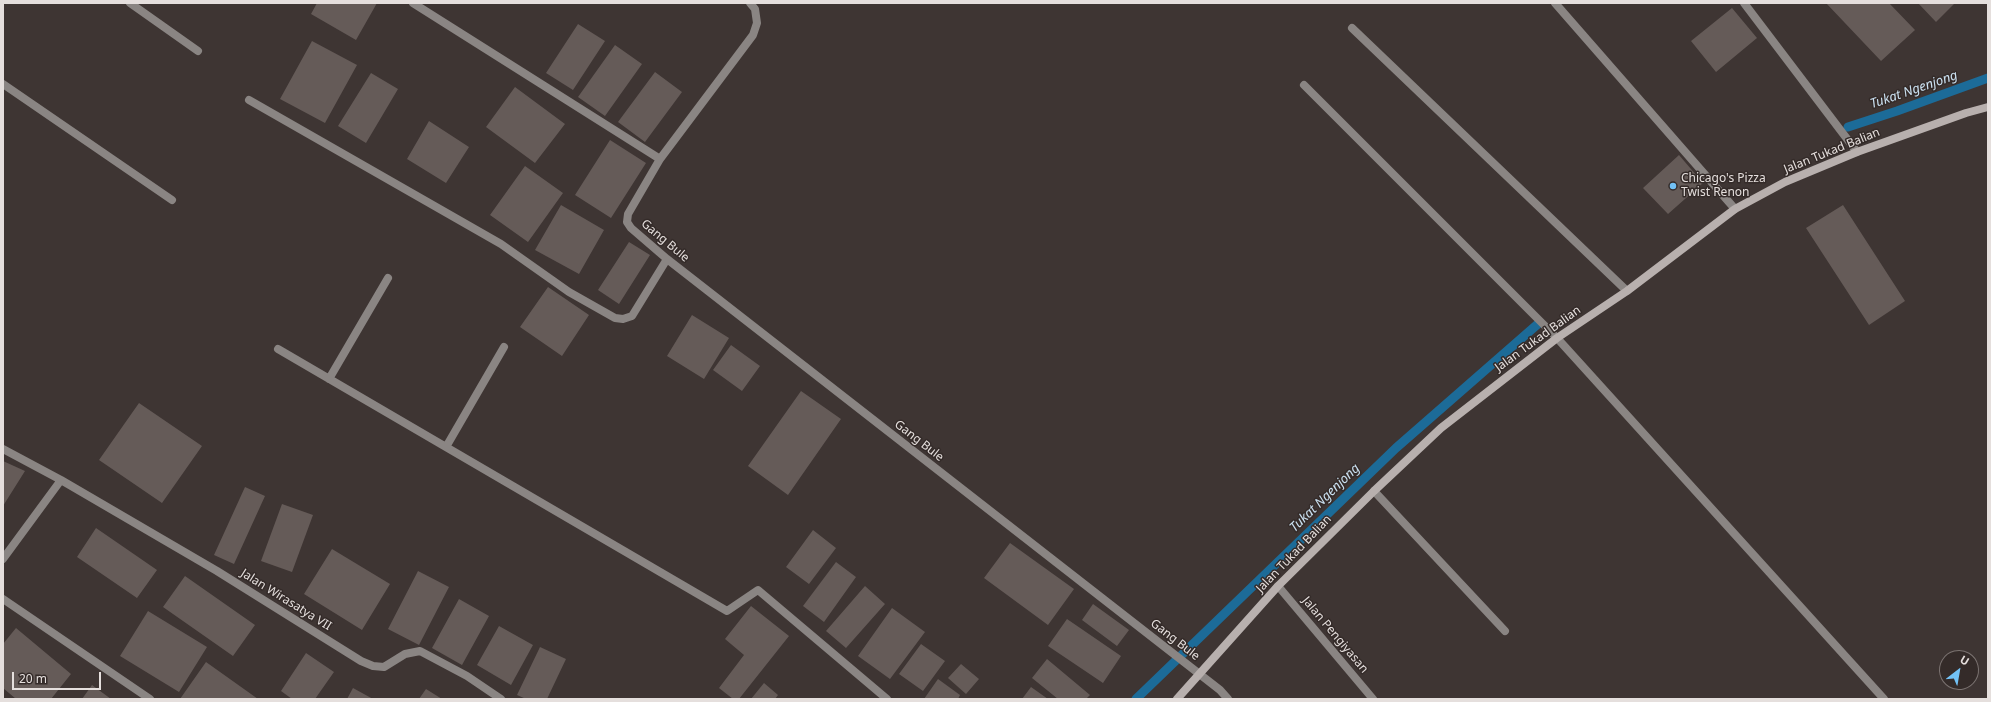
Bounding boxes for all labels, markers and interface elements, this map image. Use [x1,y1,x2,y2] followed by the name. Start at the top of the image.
[1868,68,1960,112] water label: Tukat Ngenjong
[1782,125,1882,177] street label: Jalan Tukad Balian
[1681,172,1766,200] place label: Chicago's Pizza Twist Renon
[1668,181,1678,191] marker: Chicago's Pizza Twist Renon
[638,217,692,265] street label: Gang Bule
[1492,303,1584,375] street label: Jalan Tukad Balian
[892,417,946,465] street label: Gang Bule
[1287,461,1363,535] water label: Tukat Ngenjong
[1253,512,1335,596] street label: Jalan Tukad Balian
[238,566,334,634] street label: Jalan Wirasatya VII
[1299,594,1371,676] street label: Jalan Pengiyasan
[1148,616,1202,664] street label: Gang Bule
[1939,650,1979,690] north arrow
[1957,652,1972,669] text: U
[14,664,103,690] scale bar
[19,670,47,687] text: 20 m

